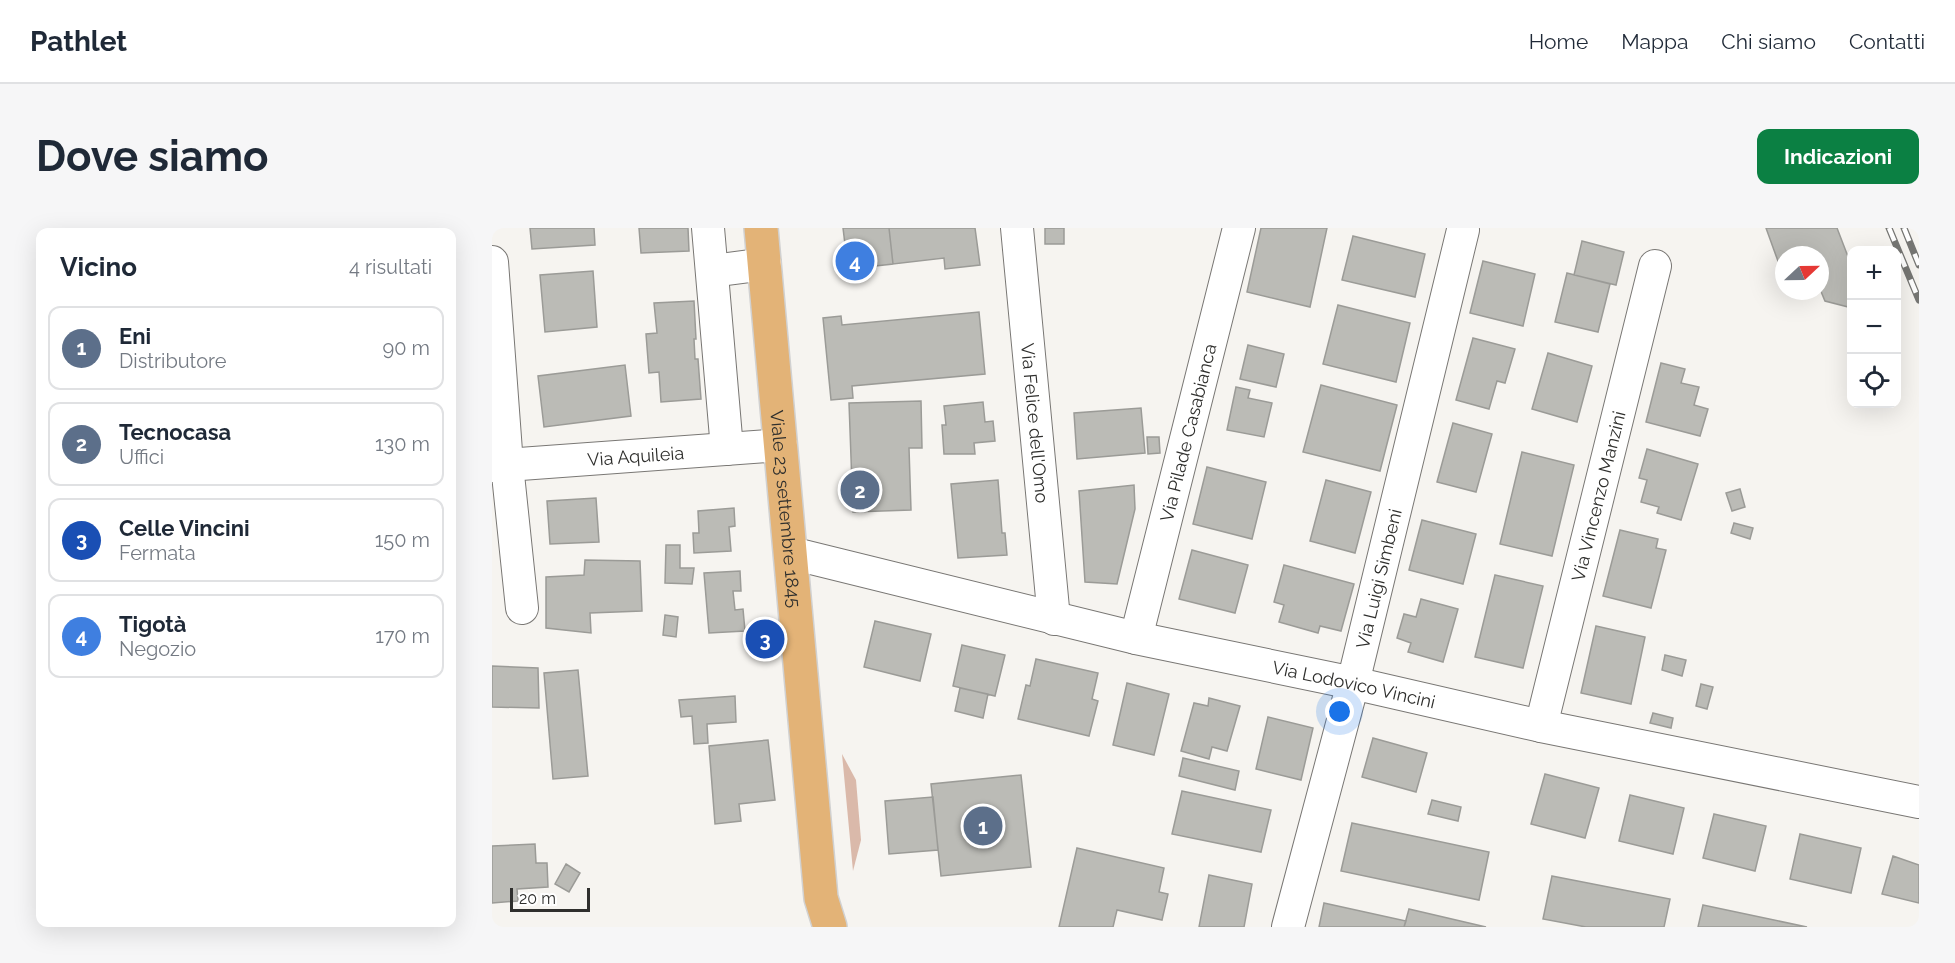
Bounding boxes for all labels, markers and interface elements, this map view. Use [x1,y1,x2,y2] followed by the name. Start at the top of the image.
[30,25,127,58] text: Pathlet
[1529,29,1588,54] text: Home
[1621,29,1688,54] text: Mappa
[1721,29,1816,54] text: Chi siamo
[1849,29,1925,54] text: Contatti
[1757,129,1919,184] button: Indicazioni
[36,132,268,181] text: Dove siamo
[836,238,874,284] pin: 4
[1775,246,1829,300] north arrow
[1847,246,1901,408] map controls
[1847,246,1901,300] button: +
[60,252,137,282] text: Vicino
[349,255,432,279] text: 4 risultati
[1847,300,1901,354] button: −
[119,323,151,349] text: Eni
[77,336,86,360] text: 1
[383,336,430,360] text: 90 m
[1155,341,1220,523] street label: Via Pilade Casabianca
[1017,342,1054,504] street label: Via Felice dell'Omo
[119,349,226,373] text: Distributore
[1847,354,1901,408] button: locate
[767,409,805,609] street label: Viale 23 settembre 1845
[1567,409,1629,583] street label: Via Vincenzo Manzini
[119,419,231,445] text: Tecnocasa
[76,432,87,456] text: 2
[375,432,430,456] text: 130 m
[587,442,685,470] street label: Via Aquileia
[119,445,164,469] text: Uffici
[840,468,880,512] pin: 2
[1351,507,1405,650] street label: Via Luigi Simbeni
[119,515,250,541] text: Celle Vincini
[76,528,87,552] text: 3
[375,528,430,552] text: 150 m
[119,541,196,565] text: Fermata
[119,611,186,637] text: Tigotà
[746,616,784,662] pin: 3
[76,624,87,648] text: 4
[375,624,430,648] text: 170 m
[119,637,196,661] text: Negozio
[1271,656,1437,712] street label: Via Lodovico Vincini
[1325,697,1354,726] your location
[964,804,1002,848] pin: 1
[510,885,590,912] scale bar
[519,889,556,908] text: 20 m

